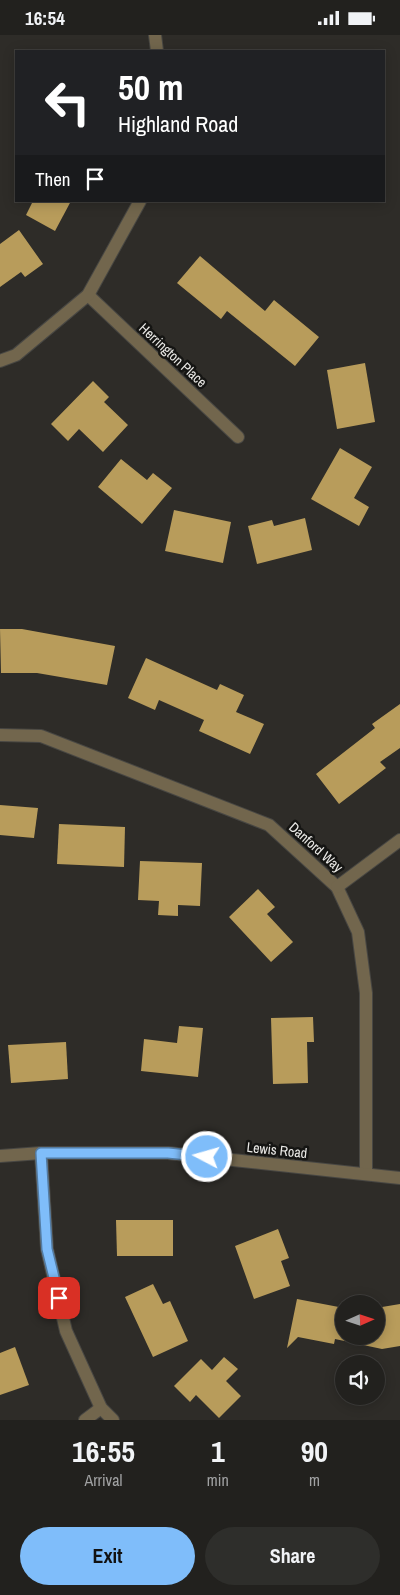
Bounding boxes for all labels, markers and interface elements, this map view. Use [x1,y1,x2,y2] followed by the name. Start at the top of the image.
[25,5,65,31] text: 16:54
[118,64,183,111] text: 50 m
[35,70,100,135] icon: left
[118,109,238,139] text: Highland Road
[81,165,109,193] icon: arrive
[35,166,71,192] text: Then
[135,319,211,391] street label: Herrington Place
[285,818,347,876] street label: Danford Way
[180,1130,232,1182] position arrow
[246,1138,308,1162] street label: Lewis Road
[38,1277,80,1319] pin
[45,1284,73,1312] icon: arrive
[335,1295,385,1345] north arrow
[335,1295,385,1405] map controls
[335,1355,385,1405] button: sound
[72,1431,135,1471] text: 16:55
[211,1431,225,1471] text: 1
[301,1431,328,1471] text: 90
[84,1469,122,1491] text: Arrival
[207,1469,229,1491] text: min
[309,1469,320,1491] text: m
[20,1527,195,1585] button: Exit
[205,1527,380,1585] button: Share

